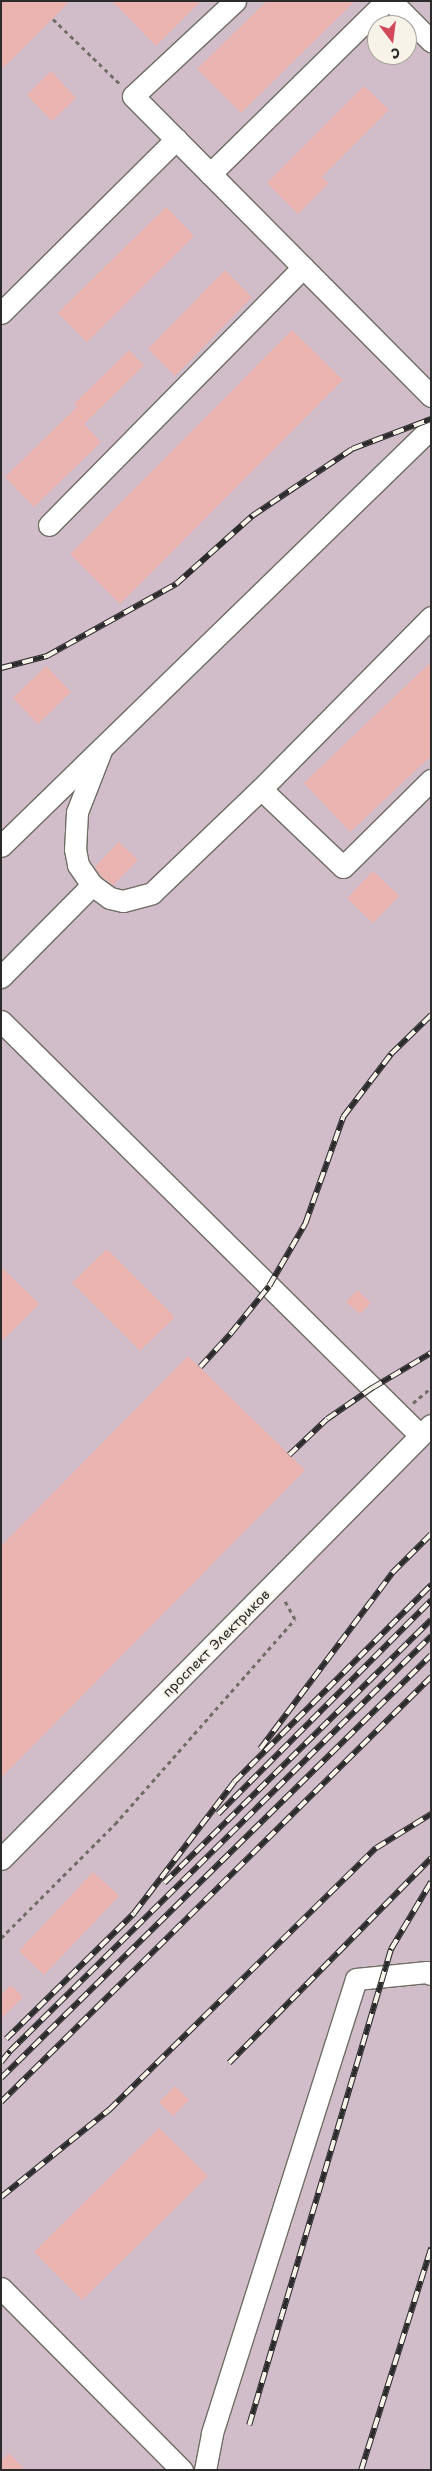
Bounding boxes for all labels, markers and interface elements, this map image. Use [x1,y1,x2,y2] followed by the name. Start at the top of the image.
[367,15,417,65] north arrow
[389,44,402,63] text: С
[159,1586,273,1700] street label: проспект Электриков

